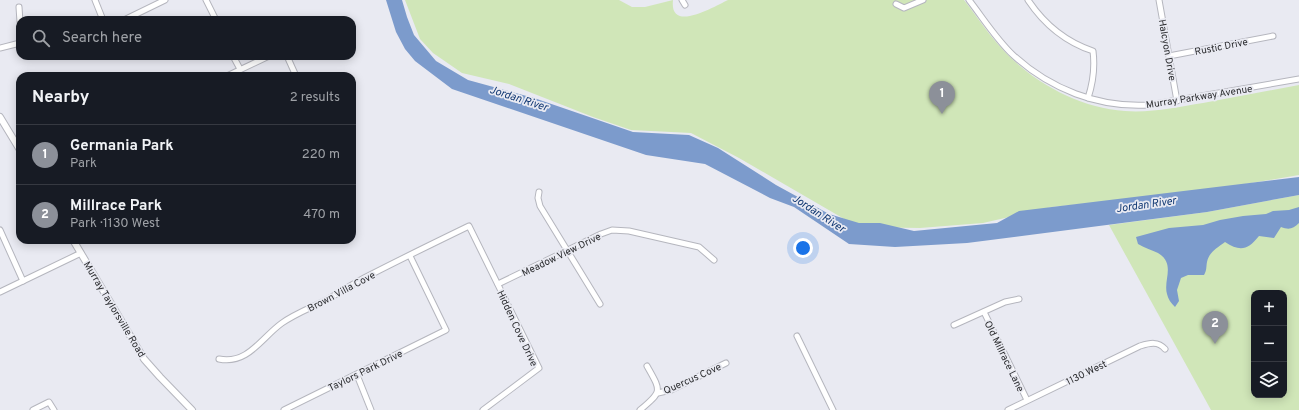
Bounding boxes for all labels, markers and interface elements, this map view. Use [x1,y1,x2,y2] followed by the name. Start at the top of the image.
[16,16,356,60] search box
[1155,19,1178,82] street label: Halcyon Drive
[30,27,52,49] icon: search
[62,29,142,48] text: Search here
[1194,36,1249,59] street label: Rustic Drive
[929,81,955,114] pin: 1
[488,83,550,115] water label: Jordan River
[1145,83,1253,112] street label: Murray Parkway Avenue
[32,87,89,109] text: Nearby
[290,90,340,106] text: 2 results
[70,137,174,156] text: Germania Park
[42,147,48,163] text: 1
[302,147,340,163] text: 220 m
[70,156,97,172] text: Park
[789,191,848,237] water label: Jordan River
[1115,194,1178,216] water label: Jordan River
[70,197,162,216] text: Millrace Park
[41,207,49,223] text: 2
[303,207,340,223] text: 470 m
[70,216,160,232] text: Park · 1130 West
[520,231,603,280] street label: Meadow View Drive
[793,238,813,258] your location
[80,259,148,360] street label: Murray Taylorsville Road
[306,269,378,316] street label: Brown Villa Cove
[493,288,540,369] street label: Hidden Cove Drive
[1251,290,1287,398] map controls
[1251,290,1287,326] button: +
[1202,311,1228,344] pin: 2
[981,319,1027,394] street label: Old Millrace Lane
[1251,326,1287,362] button: −
[326,348,405,395] street label: Taylors Park Drive
[1064,358,1109,389] street label: 1130 West
[662,361,724,398] street label: Quercus Cove
[1251,362,1287,398] button: layers

